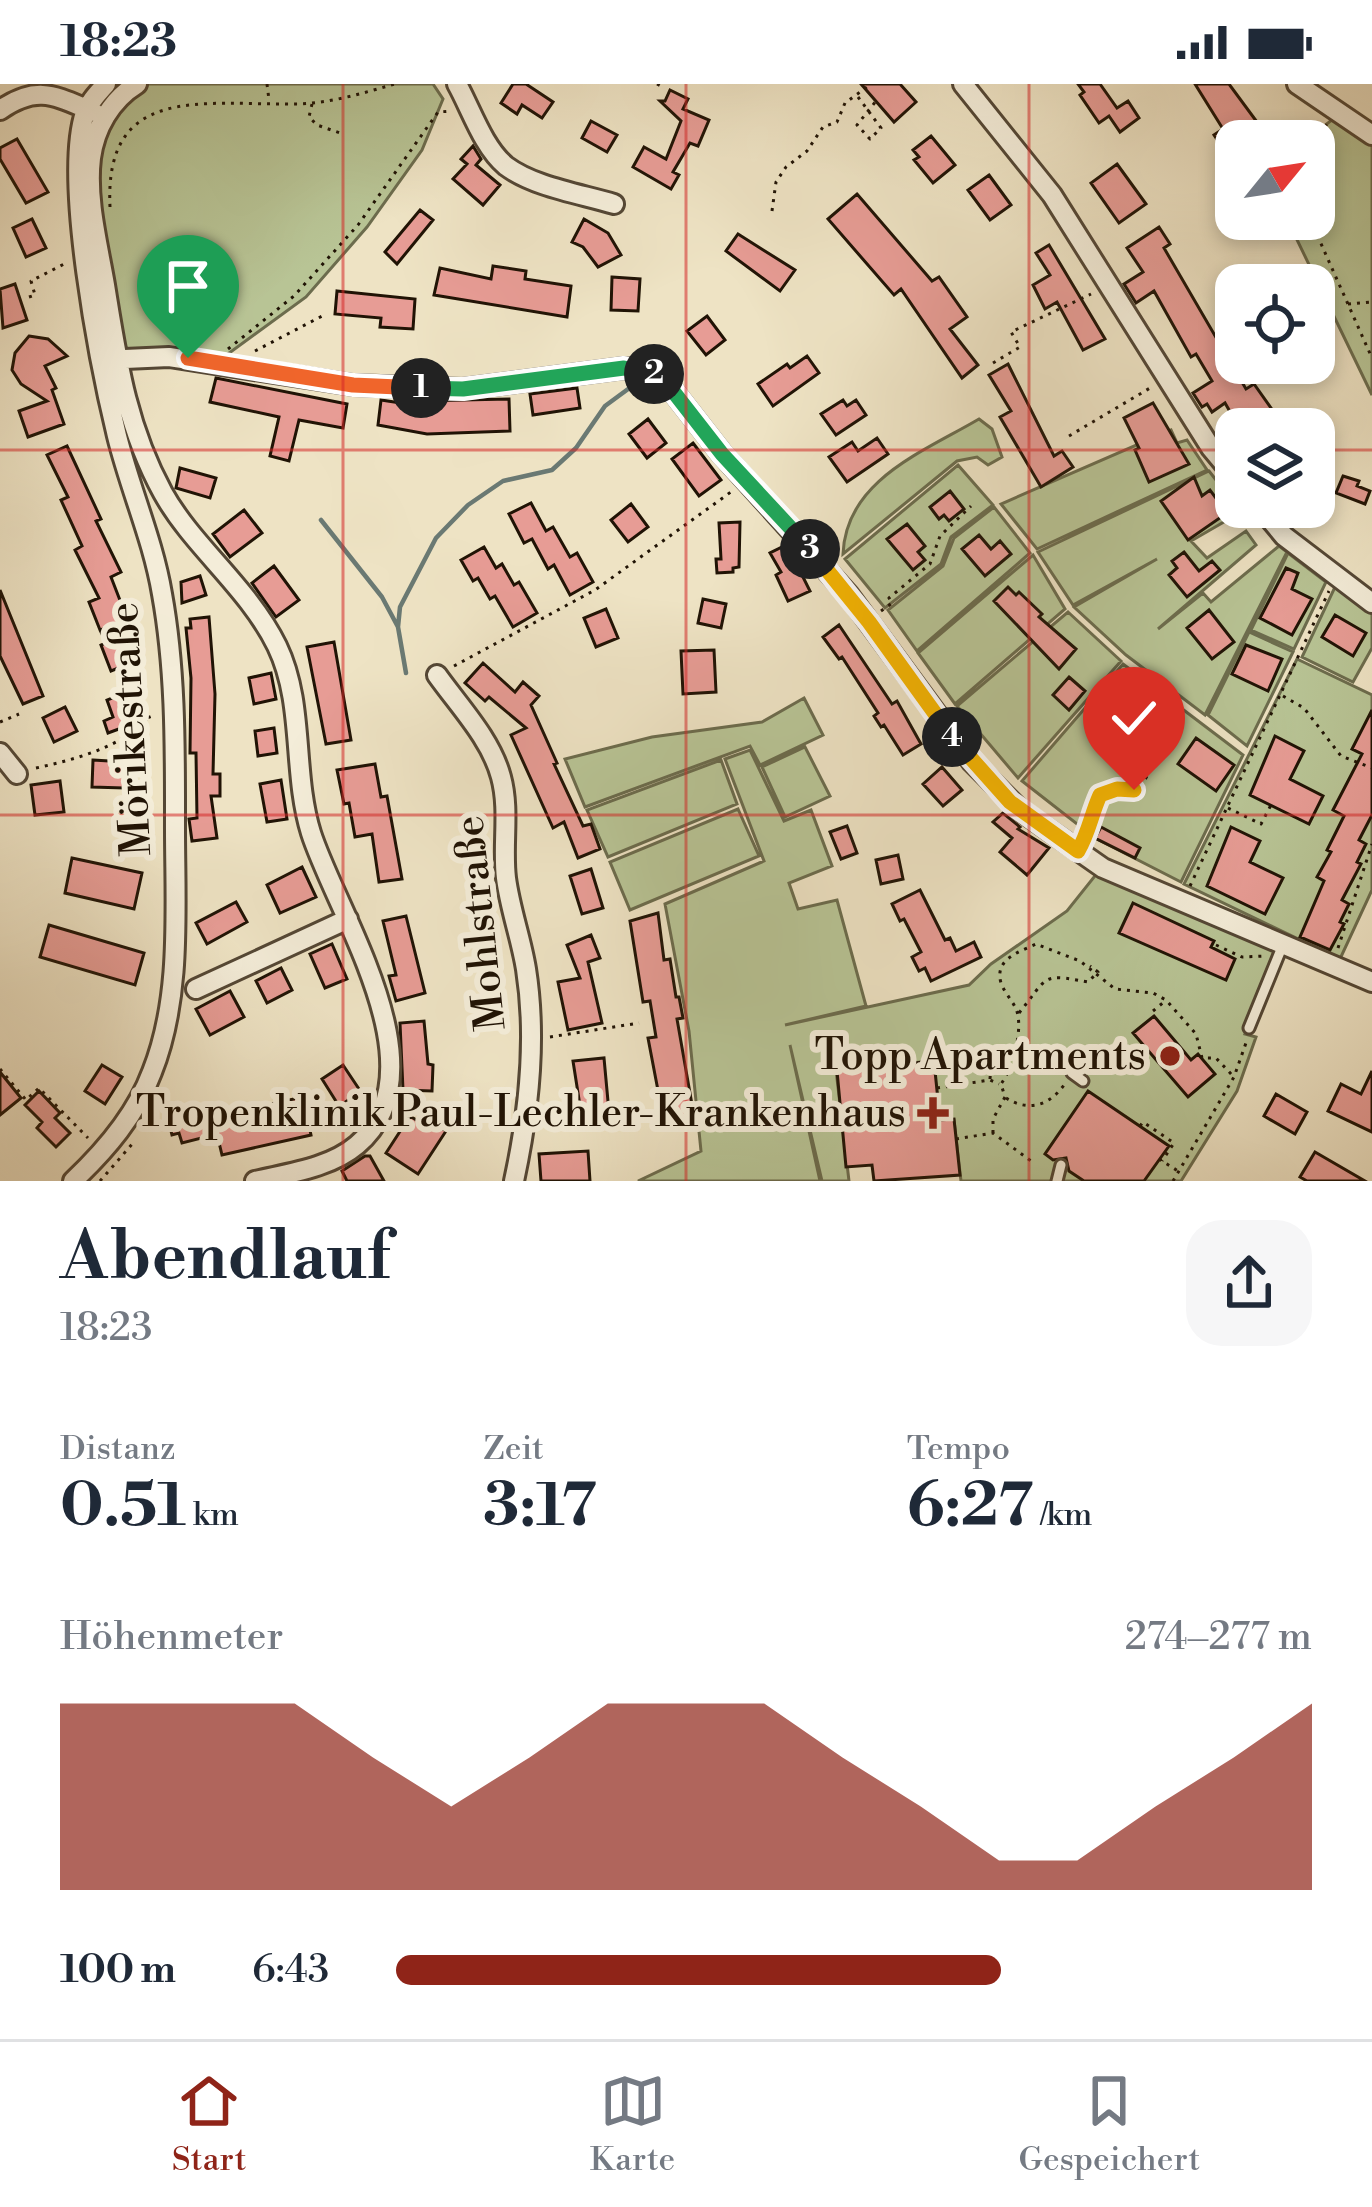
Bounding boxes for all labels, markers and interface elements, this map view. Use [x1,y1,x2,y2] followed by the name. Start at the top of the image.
[60,14,177,71] text: 18:23
[1215,120,1335,240] north arrow
[1215,120,1335,528] map controls
[137,235,239,358] pin
[155,253,221,319] icon: arrive
[1215,264,1335,384] button: locate
[624,344,684,404] pin: 2
[644,353,664,394] text: 2
[391,358,451,418] pin: 1
[413,367,429,408] text: 1
[1215,408,1335,528] button: layers
[780,519,840,579] pin: 3
[800,528,820,569] text: 3
[98,601,164,857] street label: Mörikestraße
[1083,667,1185,790] pin
[1101,685,1167,751] icon: check
[922,707,982,767] pin: 4
[941,716,963,757] text: 4
[443,813,519,1033] street label: Mohlstraße
[815,1030,1146,1083] place label: Topp Apartments
[1157,1043,1183,1069] marker: Topp Apartments
[136,1087,906,1140] place label: Tropenklinik Paul-Lechler-Krankenhaus
[917,1097,949,1129] marker: Tropenklinik Paul-Lechler-Krankenhaus
[60,1217,390,1300] text: Abendlauf
[1186,1220,1312,1346] button: share
[60,1304,153,1353] text: 18:23
[60,1429,176,1470] text: Distanz
[483,1429,544,1470] text: Zeit
[907,1429,1010,1470] text: Tempo
[60,1470,186,1545] text: 0.51
[483,1470,597,1545] text: 3:17
[907,1470,1033,1545] text: 6:27
[186,1495,239,1536] text: km
[1033,1495,1093,1536] text: /km
[60,1613,283,1662] text: Höhenmeter
[1125,1613,1312,1662] text: 274–277 m
[60,1946,176,1995] text: 100 m
[252,1946,329,1995] text: 6:43
[172,2068,246,2181] tab: Start
[590,2068,675,2181] tab: Karte
[1019,2068,1200,2181] tab: Gespeichert

